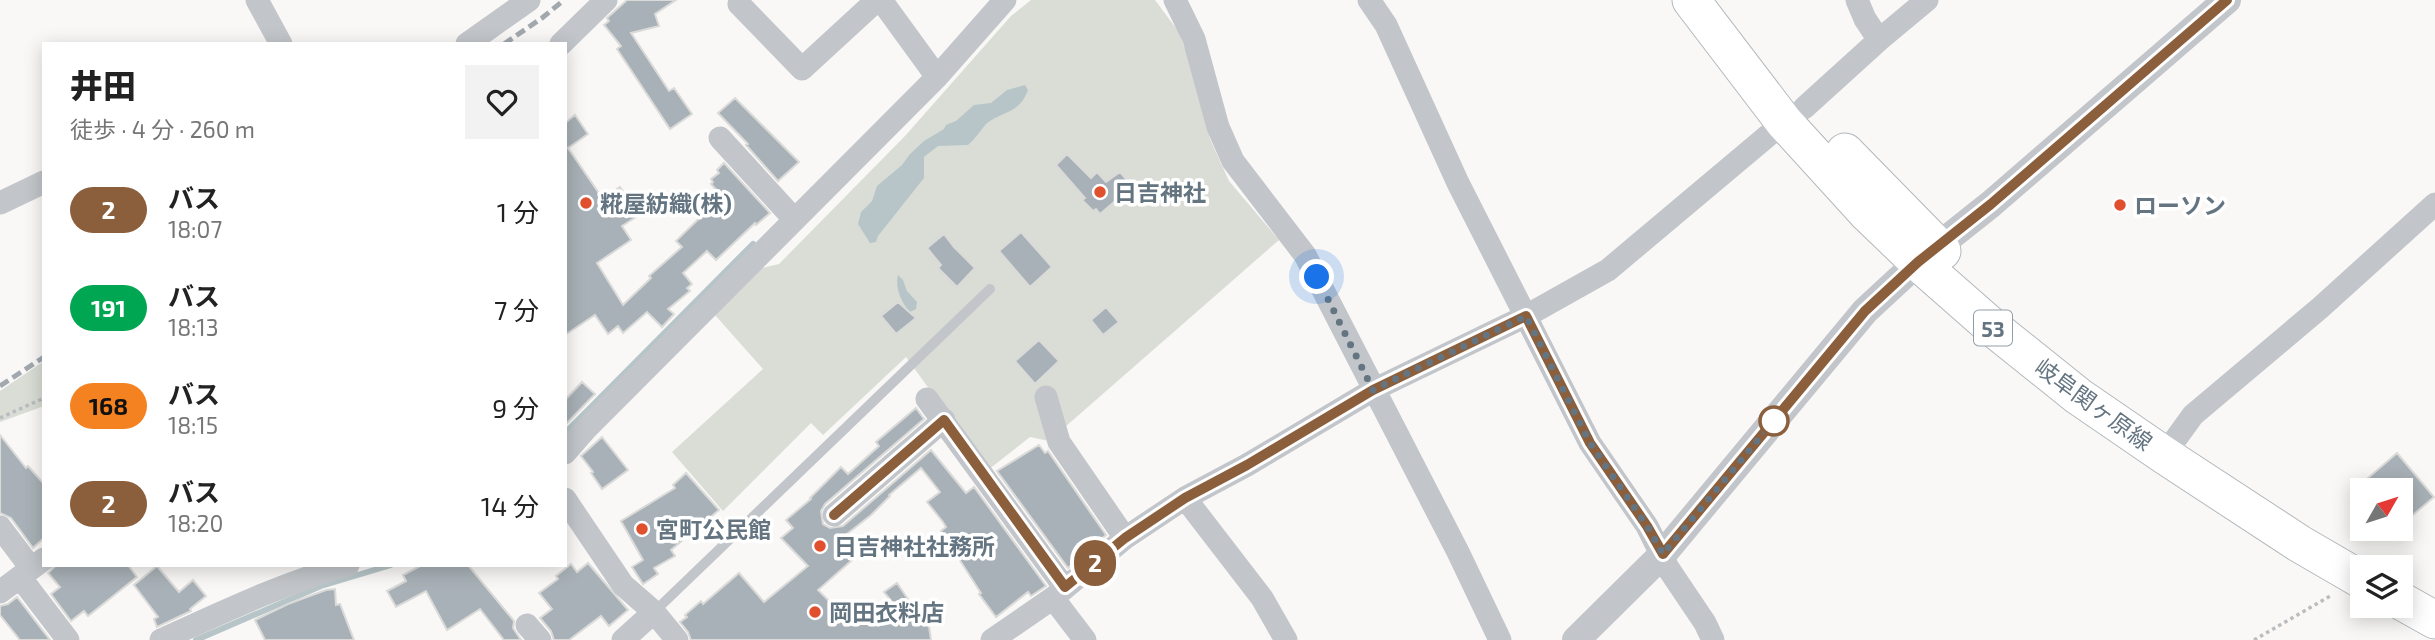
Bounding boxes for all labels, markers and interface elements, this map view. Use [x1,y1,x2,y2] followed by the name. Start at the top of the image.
[70,65,136,105] text: 井田
[465,65,539,139] button: heart
[70,115,255,143] text: 徒歩 · 4 分 · 260 m
[1114,178,1206,206] place label: 日吉神社
[168,182,220,213] text: バス
[1092,184,1108,200] marker: 日吉神社
[600,189,732,217] place label: 糀屋紡織(株)
[2134,191,2226,219] place label: ローソン
[102,195,115,224] text: 2
[578,195,594,211] marker: 糀屋紡織(株)
[497,196,539,227] text: 1 分
[2112,197,2128,213] marker: ローソン
[168,215,222,243] text: 18:07
[1299,259,1334,294] your location
[168,280,220,311] text: バス
[91,293,126,322] text: 191
[494,294,539,325] text: 7 分
[1974,310,2012,346] road number: 53
[168,313,219,341] text: 18:13
[2030,352,2158,456] street label: 岐阜関ヶ原線
[168,378,220,409] text: バス
[89,391,128,420] text: 168
[492,392,539,423] text: 9 分
[1759,406,1789,436] unlabelled marker
[168,411,218,439] text: 18:15
[168,476,220,507] text: バス
[2350,478,2413,541] north arrow
[2350,478,2413,618] map controls
[102,489,115,518] text: 2
[481,490,539,521] text: 14 分
[168,509,223,537] text: 18:20
[656,515,771,543] place label: 宮町公民館
[634,521,650,537] marker: 宮町公民館
[834,532,995,560] place label: 日吉神社社務所
[812,538,828,554] marker: 日吉神社社務所
[1072,540,1118,586] line badge: 2
[1088,548,1102,577] text: 2
[2350,555,2413,618] button: layers
[829,598,944,626] place label: 岡田衣料店
[807,604,823,620] marker: 岡田衣料店

